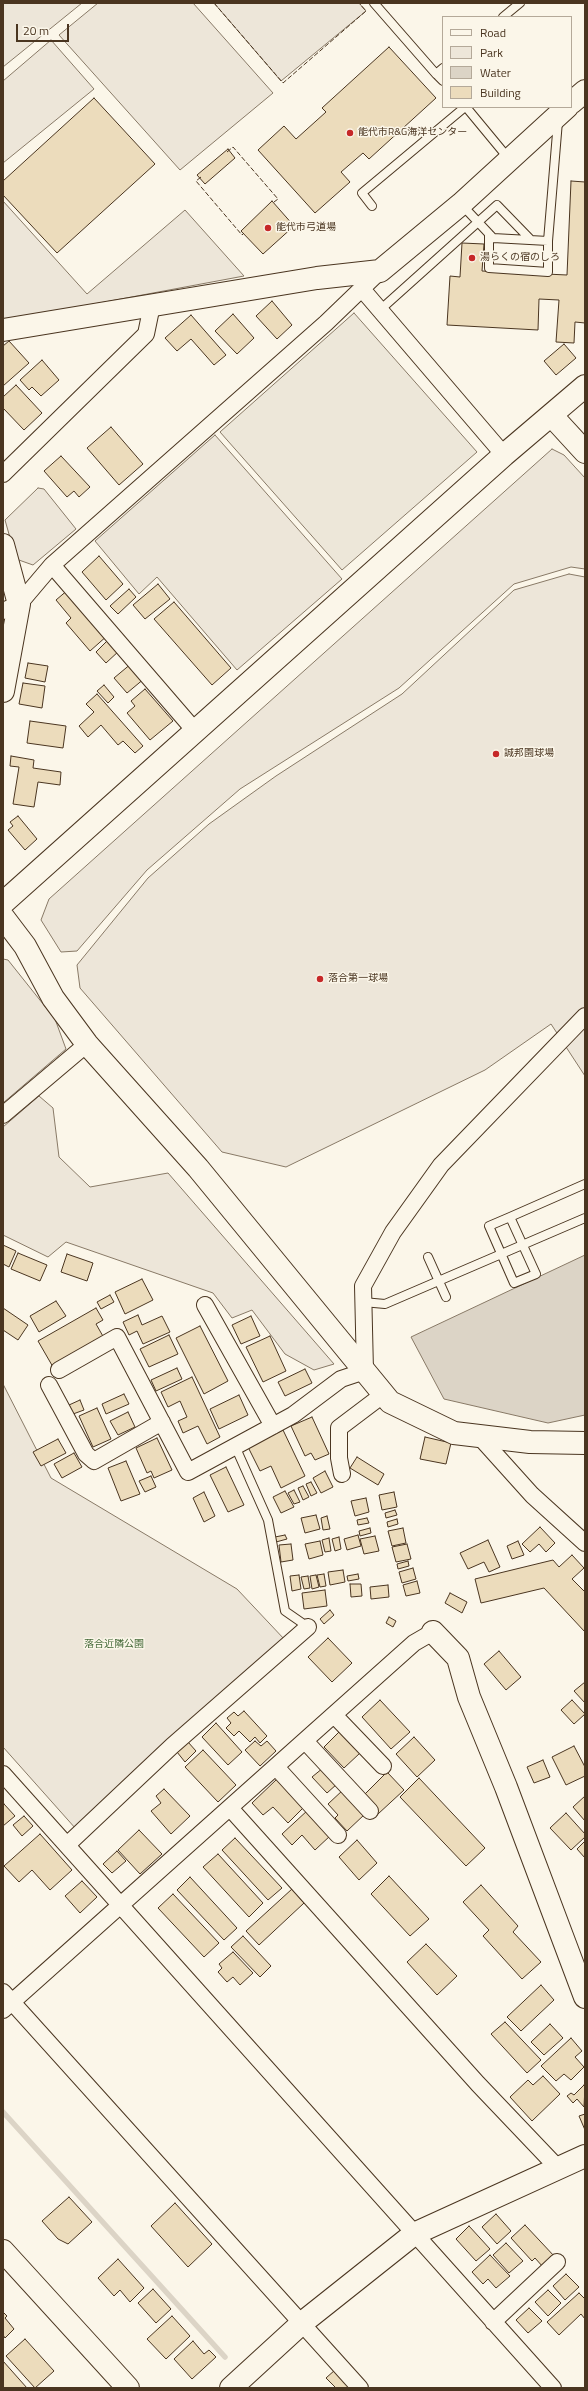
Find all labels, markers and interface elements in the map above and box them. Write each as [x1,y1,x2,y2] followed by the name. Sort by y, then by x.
[18,16,71,42] scale bar
[442,16,572,108] legend
[23,21,49,40] text: 20 m
[480,23,506,42] text: Road
[480,43,503,62] text: Park
[480,63,511,82] text: Water
[480,83,521,102] text: Building
[358,127,467,139] place label: 能代市R&G海洋センター
[345,128,355,138] marker: 能代市R&G海洋センター
[276,222,336,234] place label: 能代市弓道場
[263,223,273,233] marker: 能代市弓道場
[480,252,560,264] place label: 湯らくの宿のしろ
[467,253,477,263] marker: 湯らくの宿のしろ
[504,748,554,760] place label: 誠邦園球場
[491,749,501,759] marker: 誠邦園球場
[328,973,388,985] place label: 落合第一球場
[315,974,325,984] marker: 落合第一球場
[84,1639,144,1651] park label: 落合近隣公園

